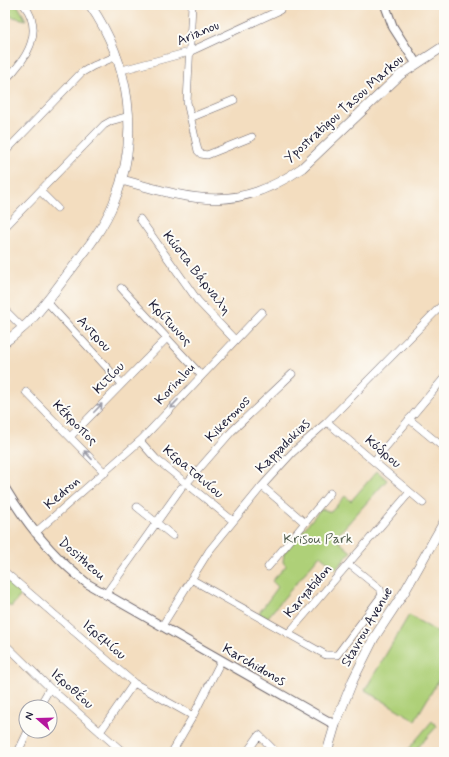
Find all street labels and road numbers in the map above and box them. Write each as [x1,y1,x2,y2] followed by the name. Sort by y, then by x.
[174,16,222,50] street label: Arianou
[281,51,408,167] street label: Ypostratigou Tasou Markou
[159,227,235,319] street label: Κώστα Βάρναλη
[144,296,196,350] street label: Κρίτωνος
[73,312,115,356] street label: Αντρου
[89,358,129,398] street label: Κιτίου
[151,359,199,409] street label: Korinlou
[201,392,255,446] street label: Kikeronos
[49,396,102,449] street label: Κέκροπος
[252,414,315,477] street label: Kappadokias
[361,431,405,473] street label: Κόδρου
[159,441,227,503] street label: Κερατσινίου
[40,472,84,514] street label: Kedron
[54,533,110,585] street label: Dositheou
[280,561,336,621] street label: Karyatidon
[337,584,397,670] street label: Stavrou Avenue
[78,616,130,664] street label: Ιερεμίου
[219,640,289,691] street label: Karchidonos
[46,664,98,713] street label: Ιεροθέου

